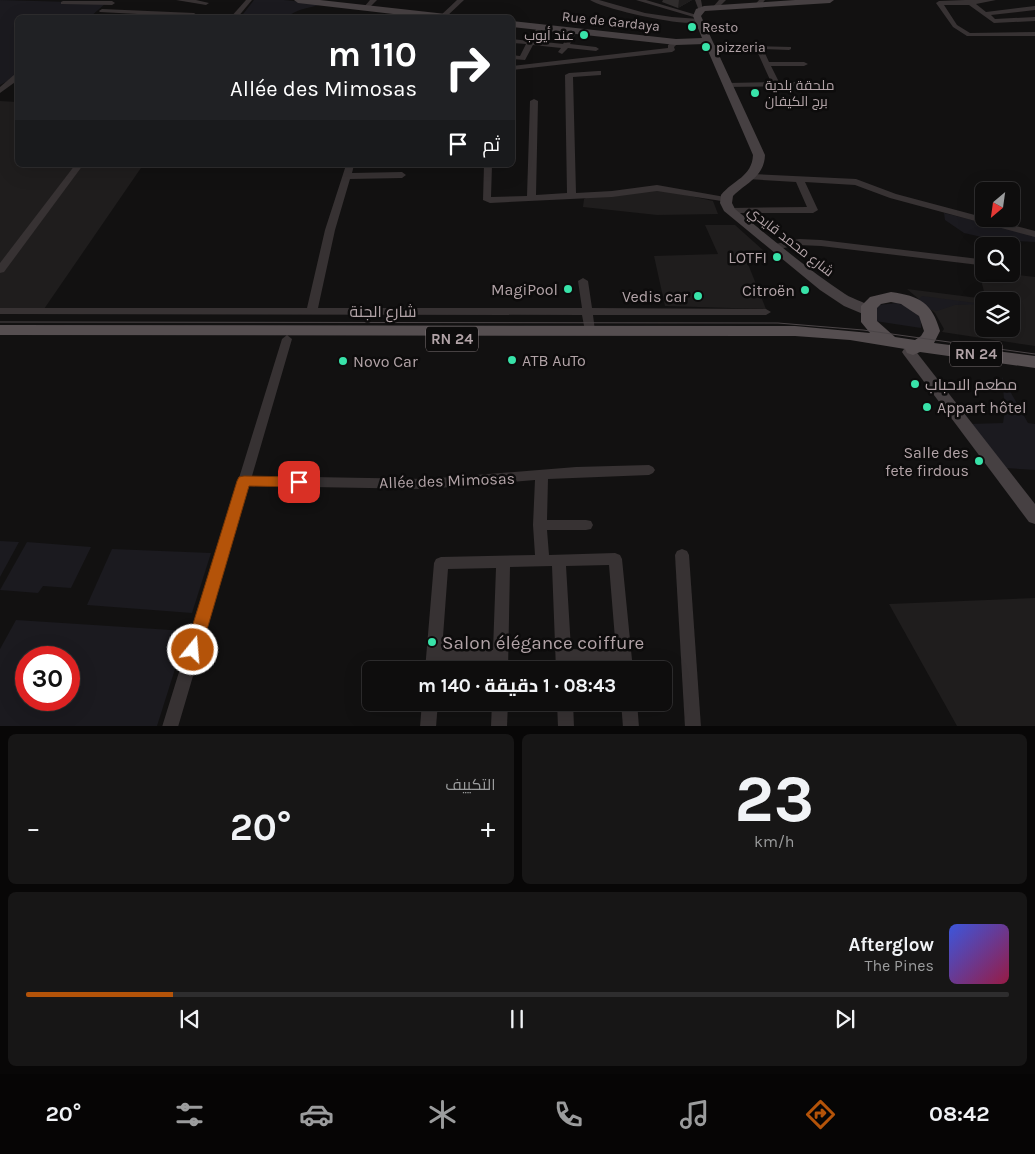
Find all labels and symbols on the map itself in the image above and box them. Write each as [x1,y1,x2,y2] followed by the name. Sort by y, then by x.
[561,8,661,35] street label: Rue de Gardaya
[702,19,738,36] place label: Resto
[686,21,698,33] marker: Resto
[524,26,574,44] place label: عند أيوب
[578,29,590,41] marker: عند أيوب
[716,39,766,56] place label: pizzeria
[700,41,712,53] marker: pizzeria
[765,77,834,110] place label: ملحقة بلدية برج الكيفان
[749,87,761,99] marker: ملحقة بلدية برج الكيفان
[975,182,1020,228] north arrow
[742,203,837,283] street label: شارع محمد قايدي
[728,248,767,267] place label: LOTFI
[771,251,783,263] marker: LOTFI
[491,280,558,299] place label: MagiPool
[742,281,795,300] place label: Citroën
[562,283,574,295] marker: MagiPool
[799,284,811,296] marker: Citroën
[622,287,688,306] place label: Vedis car
[692,290,704,302] marker: Vedis car
[349,302,417,323] street label: شارع الجنة
[426,326,478,352] road number: RN 24
[950,342,1002,366] road number: RN 24
[522,351,586,370] place label: ATB AuTo
[353,352,418,371] place label: Novo Car
[506,354,518,366] marker: ATB AuTo
[337,355,349,367] marker: Novo Car
[925,375,1017,396] place label: مطعم الاحباب
[909,378,921,390] marker: مطعم الاحباب
[937,398,1026,417] place label: Appart hôtel
[921,401,933,413] marker: Appart hôtel
[885,443,969,480] place label: Salle des fete firdous
[973,455,985,467] marker: Salle des fete firdous
[278,461,320,503] pin
[379,469,515,492] street label: Allée des Mimosas
[166,623,218,675] position arrow
[442,632,644,654] place label: Salon élégance coiffure
[426,636,438,648] marker: Salon élégance coiffure
[15,646,80,711] speed limit sign: 30

